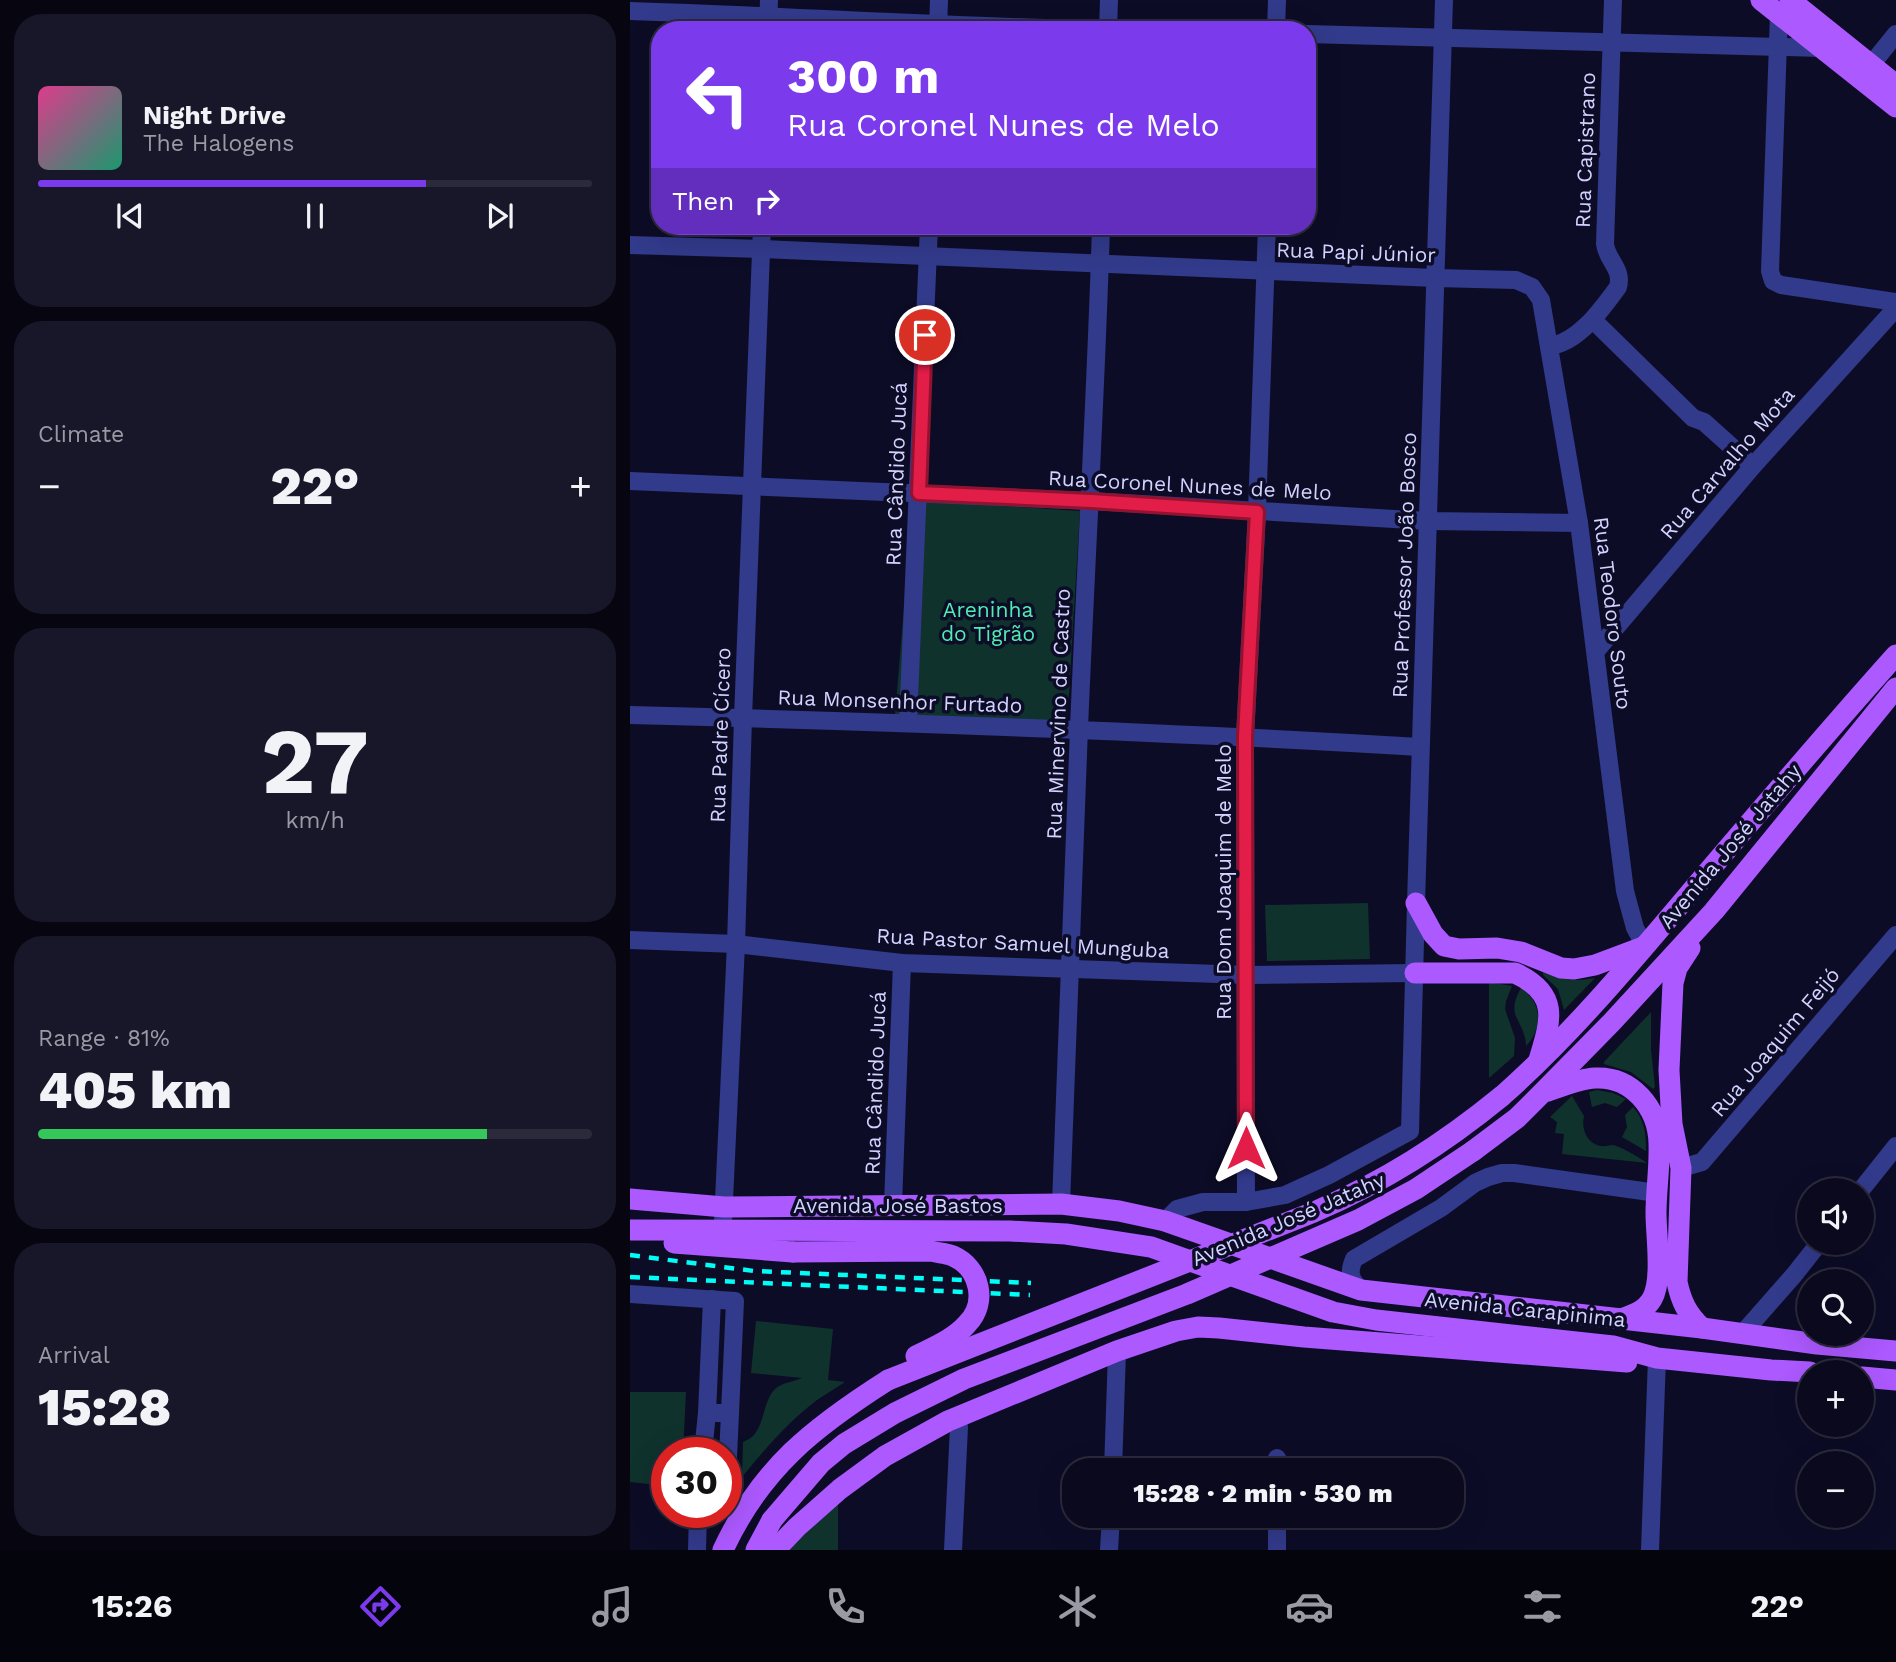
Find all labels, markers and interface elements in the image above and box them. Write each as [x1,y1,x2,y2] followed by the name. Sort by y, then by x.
[787,47,939,105] text: 300 m
[672,49,763,140] icon: left
[1570,72,1600,228] street label: Rua Capistrano
[143,100,286,130] text: Night Drive
[787,106,1220,144] text: Rua Coronel Nunes de Melo
[143,130,294,157] text: The Halogens
[748,182,786,220] icon: right
[672,186,734,216] text: Then
[111,197,149,235] icon: previous
[296,197,334,235] icon: pause
[481,197,519,235] icon: next
[1276,237,1437,267] street label: Rua Papi Júnior
[895,305,955,365] pin
[906,316,944,354] icon: arrive
[880,381,912,566] street label: Rua Cândido Jucá
[1654,382,1800,544] street label: Rua Carvalho Mota
[38,421,124,448] text: Climate
[1387,432,1421,698] street label: Rua Professor João Bosco
[271,456,359,517] text: 22°
[38,464,61,508] text: −
[569,464,592,508] text: +
[1048,465,1332,505] street label: Rua Coronel Nunes de Melo
[1589,515,1637,711] street label: Rua Teodoro Souto
[1041,588,1075,840] street label: Rua Minervino de Castro
[941,597,1035,646] park label: Areninha do Tigrão
[704,647,736,823] street label: Rua Padre Cícero
[777,684,1023,718] street label: Rua Monsenhor Furtado
[261,708,369,815] text: 27
[1211,744,1236,1020] street label: Rua Dom Joaquim de Melo
[1654,758,1806,933] street label: Avenida José Jatahy
[285,807,345,834] text: km/h
[876,923,1170,963] street label: Rua Pastor Samuel Munguba
[1705,962,1845,1122] street label: Rua Joaquim Feijó
[859,990,891,1175] street label: Rua Cândido Jucá
[38,1025,170,1052] text: Range · 81%
[38,1060,232,1121] text: 405 km
[1209,1111,1283,1185] position arrow
[1188,1167,1388,1271] street label: Avenida José Jatahy
[1797,1178,1874,1528] map controls
[1797,1178,1874,1255] button: sound
[793,1193,1003,1218] street label: Avenida José Bastos
[1797,1269,1874,1346] button: search
[1423,1286,1627,1332] street label: Avenida Carapinima
[38,1342,110,1369] text: Arrival
[1797,1360,1874,1437] button: +
[38,1377,171,1438] text: 15:28
[651,1437,742,1528] speed limit sign: 30
[1797,1451,1874,1528] button: −
[1133,1478,1393,1508] text: 15:28 · 2 min · 530 m
[356,1582,405,1631] icon: directions
[588,1582,637,1631] icon: music
[821,1582,870,1631] icon: phone
[1053,1582,1102,1631] icon: climate
[1285,1582,1334,1631] icon: car
[1518,1582,1567,1631] icon: filters
[92,1587,173,1625] text: 15:26
[1750,1587,1804,1625] text: 22°

